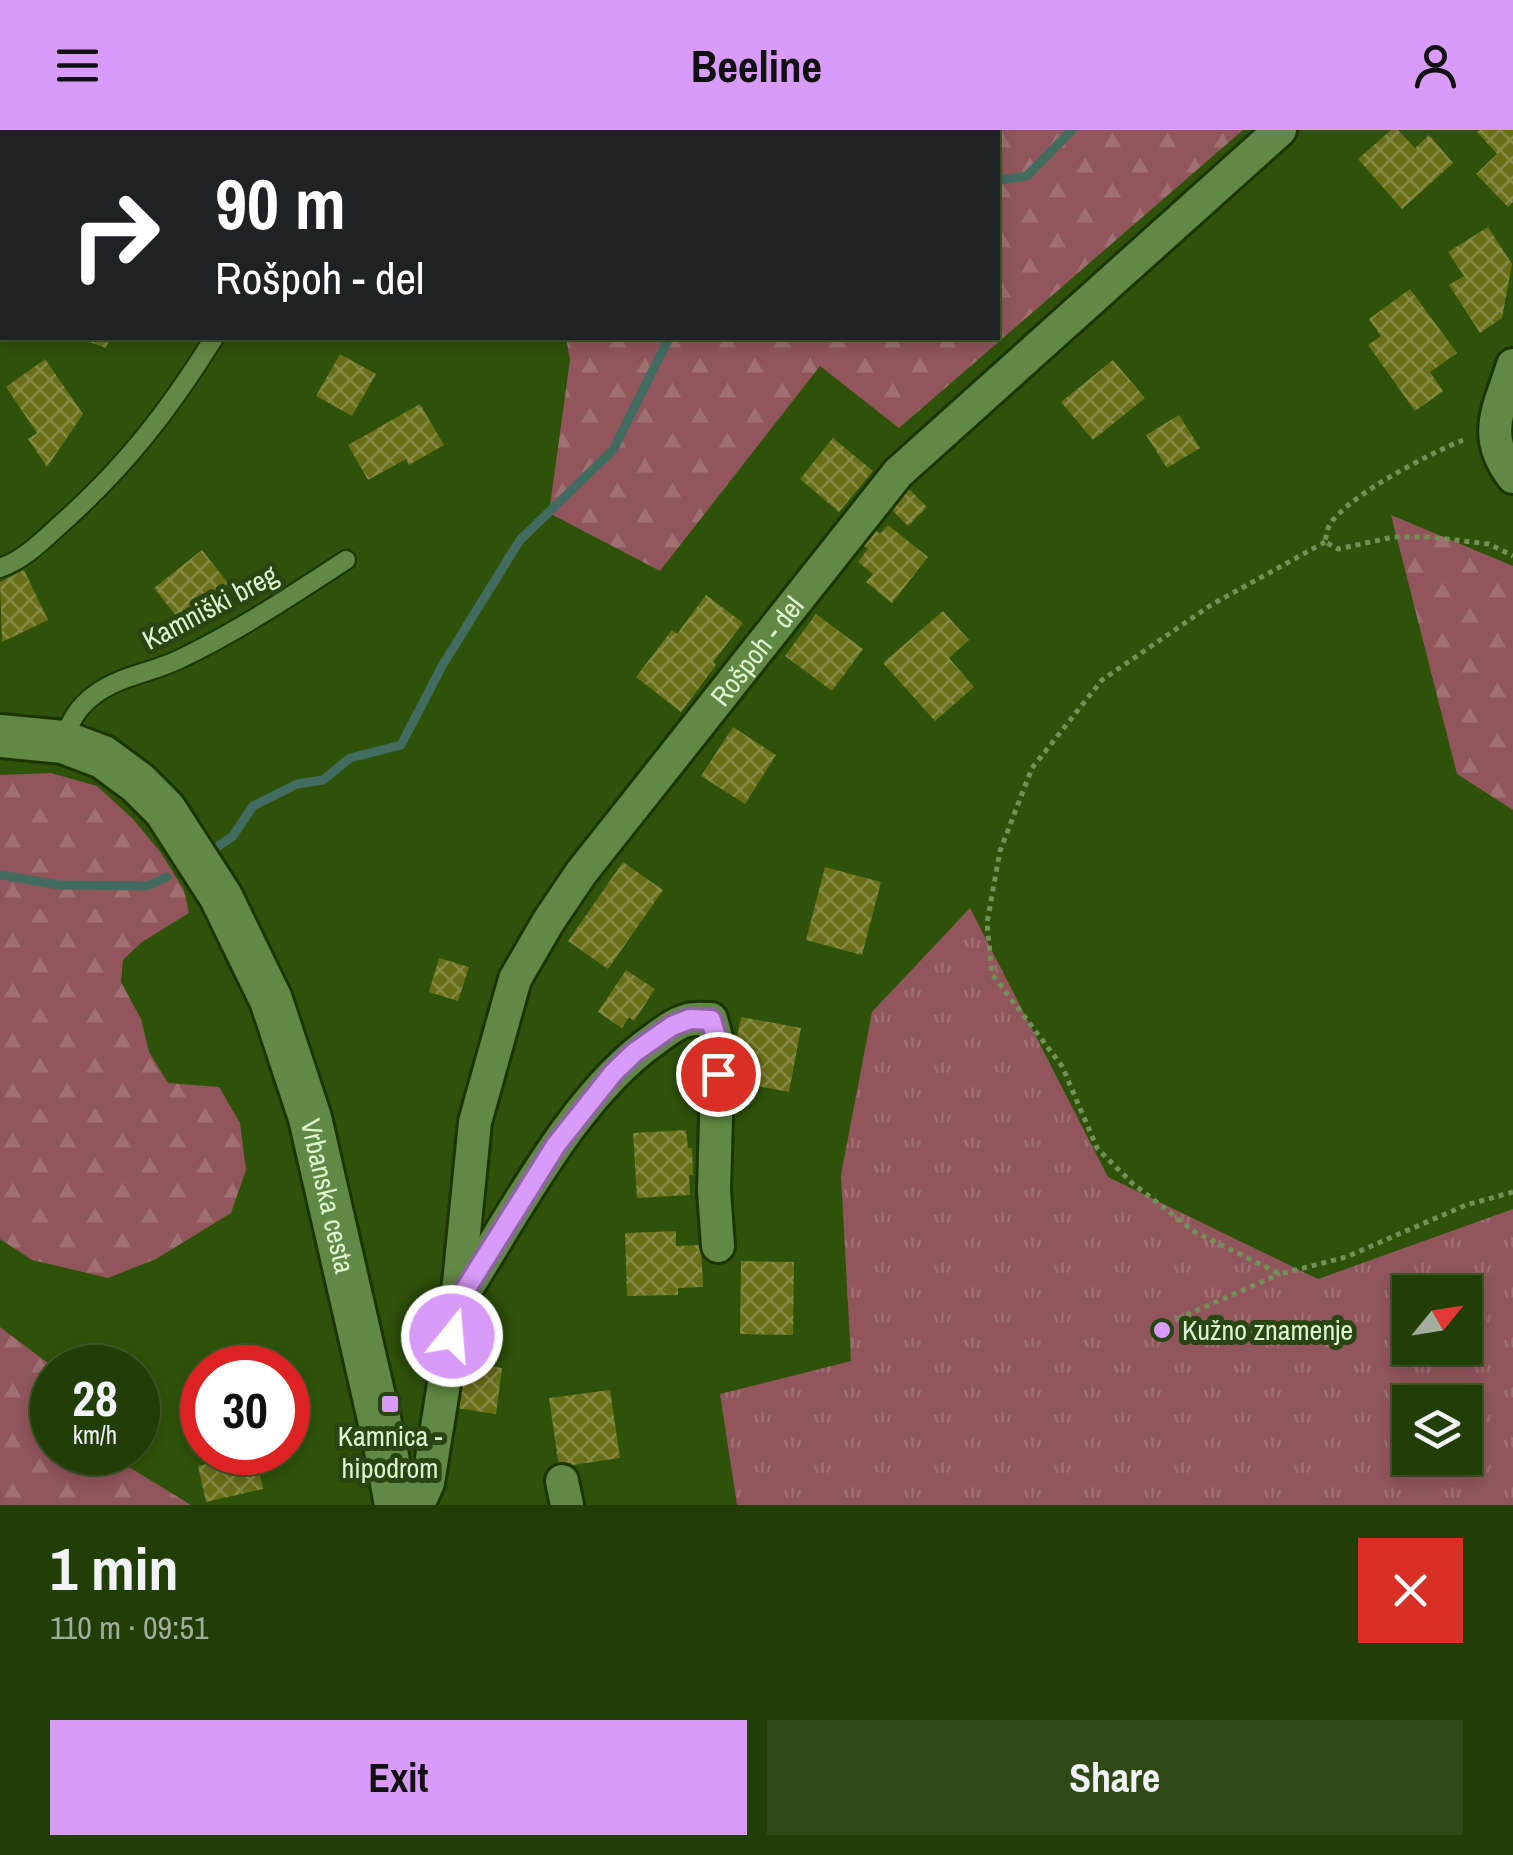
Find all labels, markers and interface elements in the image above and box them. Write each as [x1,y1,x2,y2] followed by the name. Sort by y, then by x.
[691,35,822,96] text: Beeline
[50,38,105,93] icon: menu
[1408,38,1463,93] icon: person
[215,157,346,251] text: 90 m
[50,170,180,300] icon: right
[215,247,424,308] text: Rošpoh - del
[136,555,284,659] street label: Kamniški breg
[702,588,812,714] street label: Rošpoh - del
[676,1032,761,1117] pin
[691,1047,746,1102] icon: arrive
[292,1115,364,1277] street label: Vrbanska cesta
[1392,1275,1482,1365] north arrow
[1392,1275,1482,1475] map controls
[400,1284,504,1388] position arrow
[1182,1311,1353,1349] place label: Kužno znamenje
[1151,1319,1173,1341] marker: Kužno znamenje
[180,1345,310,1475] speed limit sign: 30
[72,1364,118,1432] text: 28
[1392,1385,1482,1475] button: layers
[379,1393,401,1415] marker: Kamnica - hipodrom
[338,1417,443,1487] place label: Kamnica - hipodrom
[73,1418,117,1452] text: km/h
[50,1528,179,1609] text: 1 min
[1358,1538,1463,1643] button: close
[50,1606,209,1649] text: 110 m · 09:51
[50,1720,747,1835] button: Exit
[767,1720,1463,1835] button: Share

